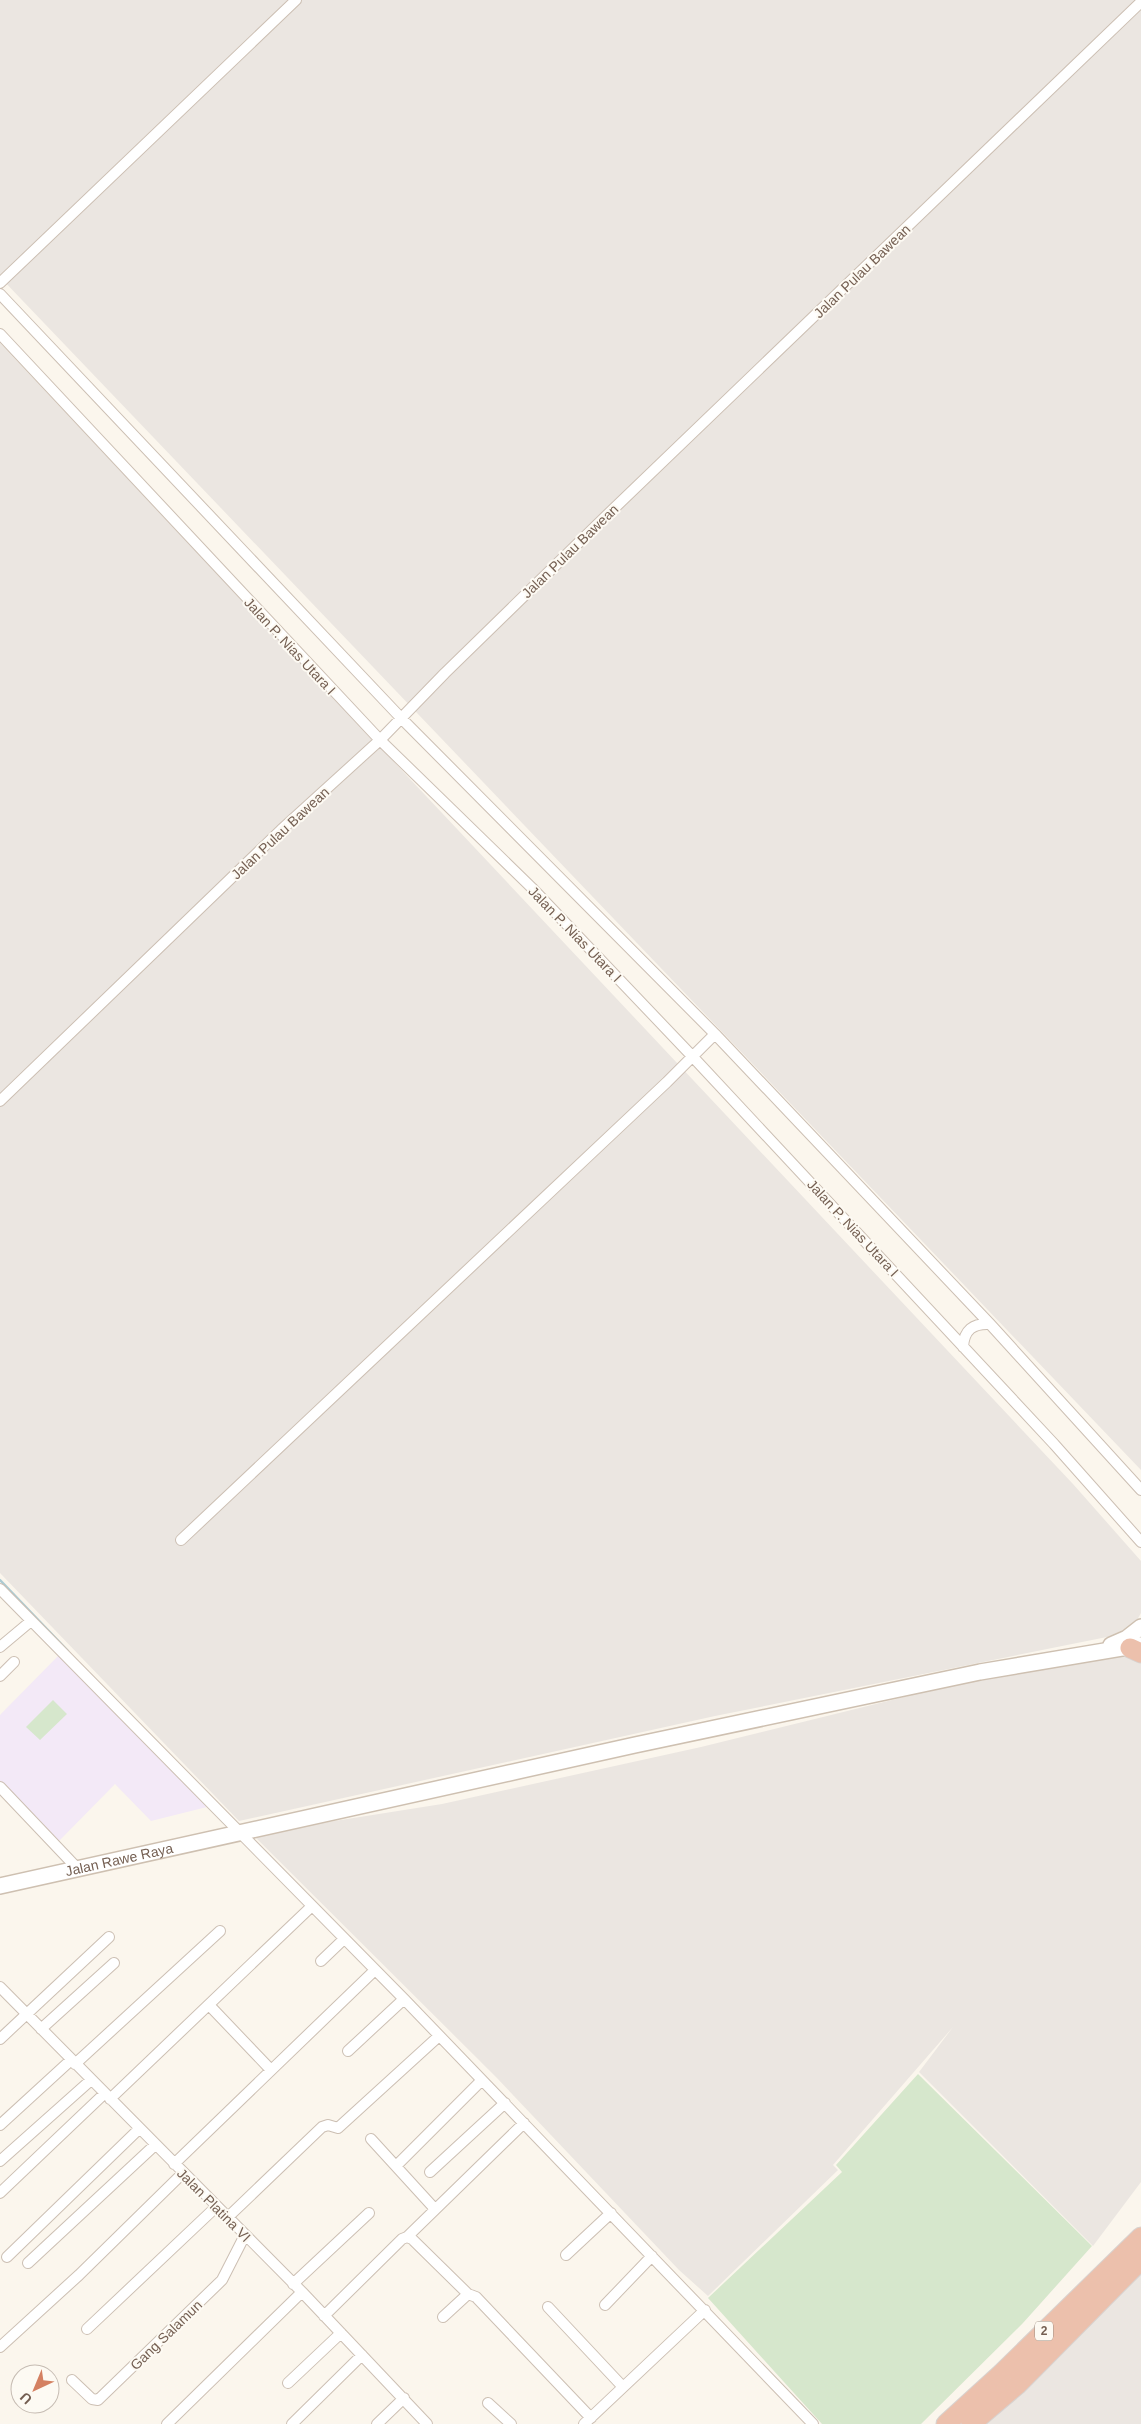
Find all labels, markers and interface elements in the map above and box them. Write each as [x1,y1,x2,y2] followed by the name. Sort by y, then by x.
[811,221,913,321] street label: Jalan Pulau Bawean
[519,501,621,601] street label: Jalan Pulau Bawean
[241,594,339,698] street label: Jalan P. Nias Utara I
[228,784,332,882] street label: Jalan Pulau Bawean
[525,883,625,985] street label: Jalan P. Nias Utara I
[804,1176,902,1280] street label: Jalan P. Nias Utara I
[64,1840,175,1879] street label: Jalan Rawe Raya
[174,2165,254,2245] street label: Jalan Platina VI
[127,2297,205,2373] street label: Gang Salamun
[1035,2322,1053,2340] road number: 2
[10,2364,60,2414] north arrow
[17,2389,35,2408] text: U

